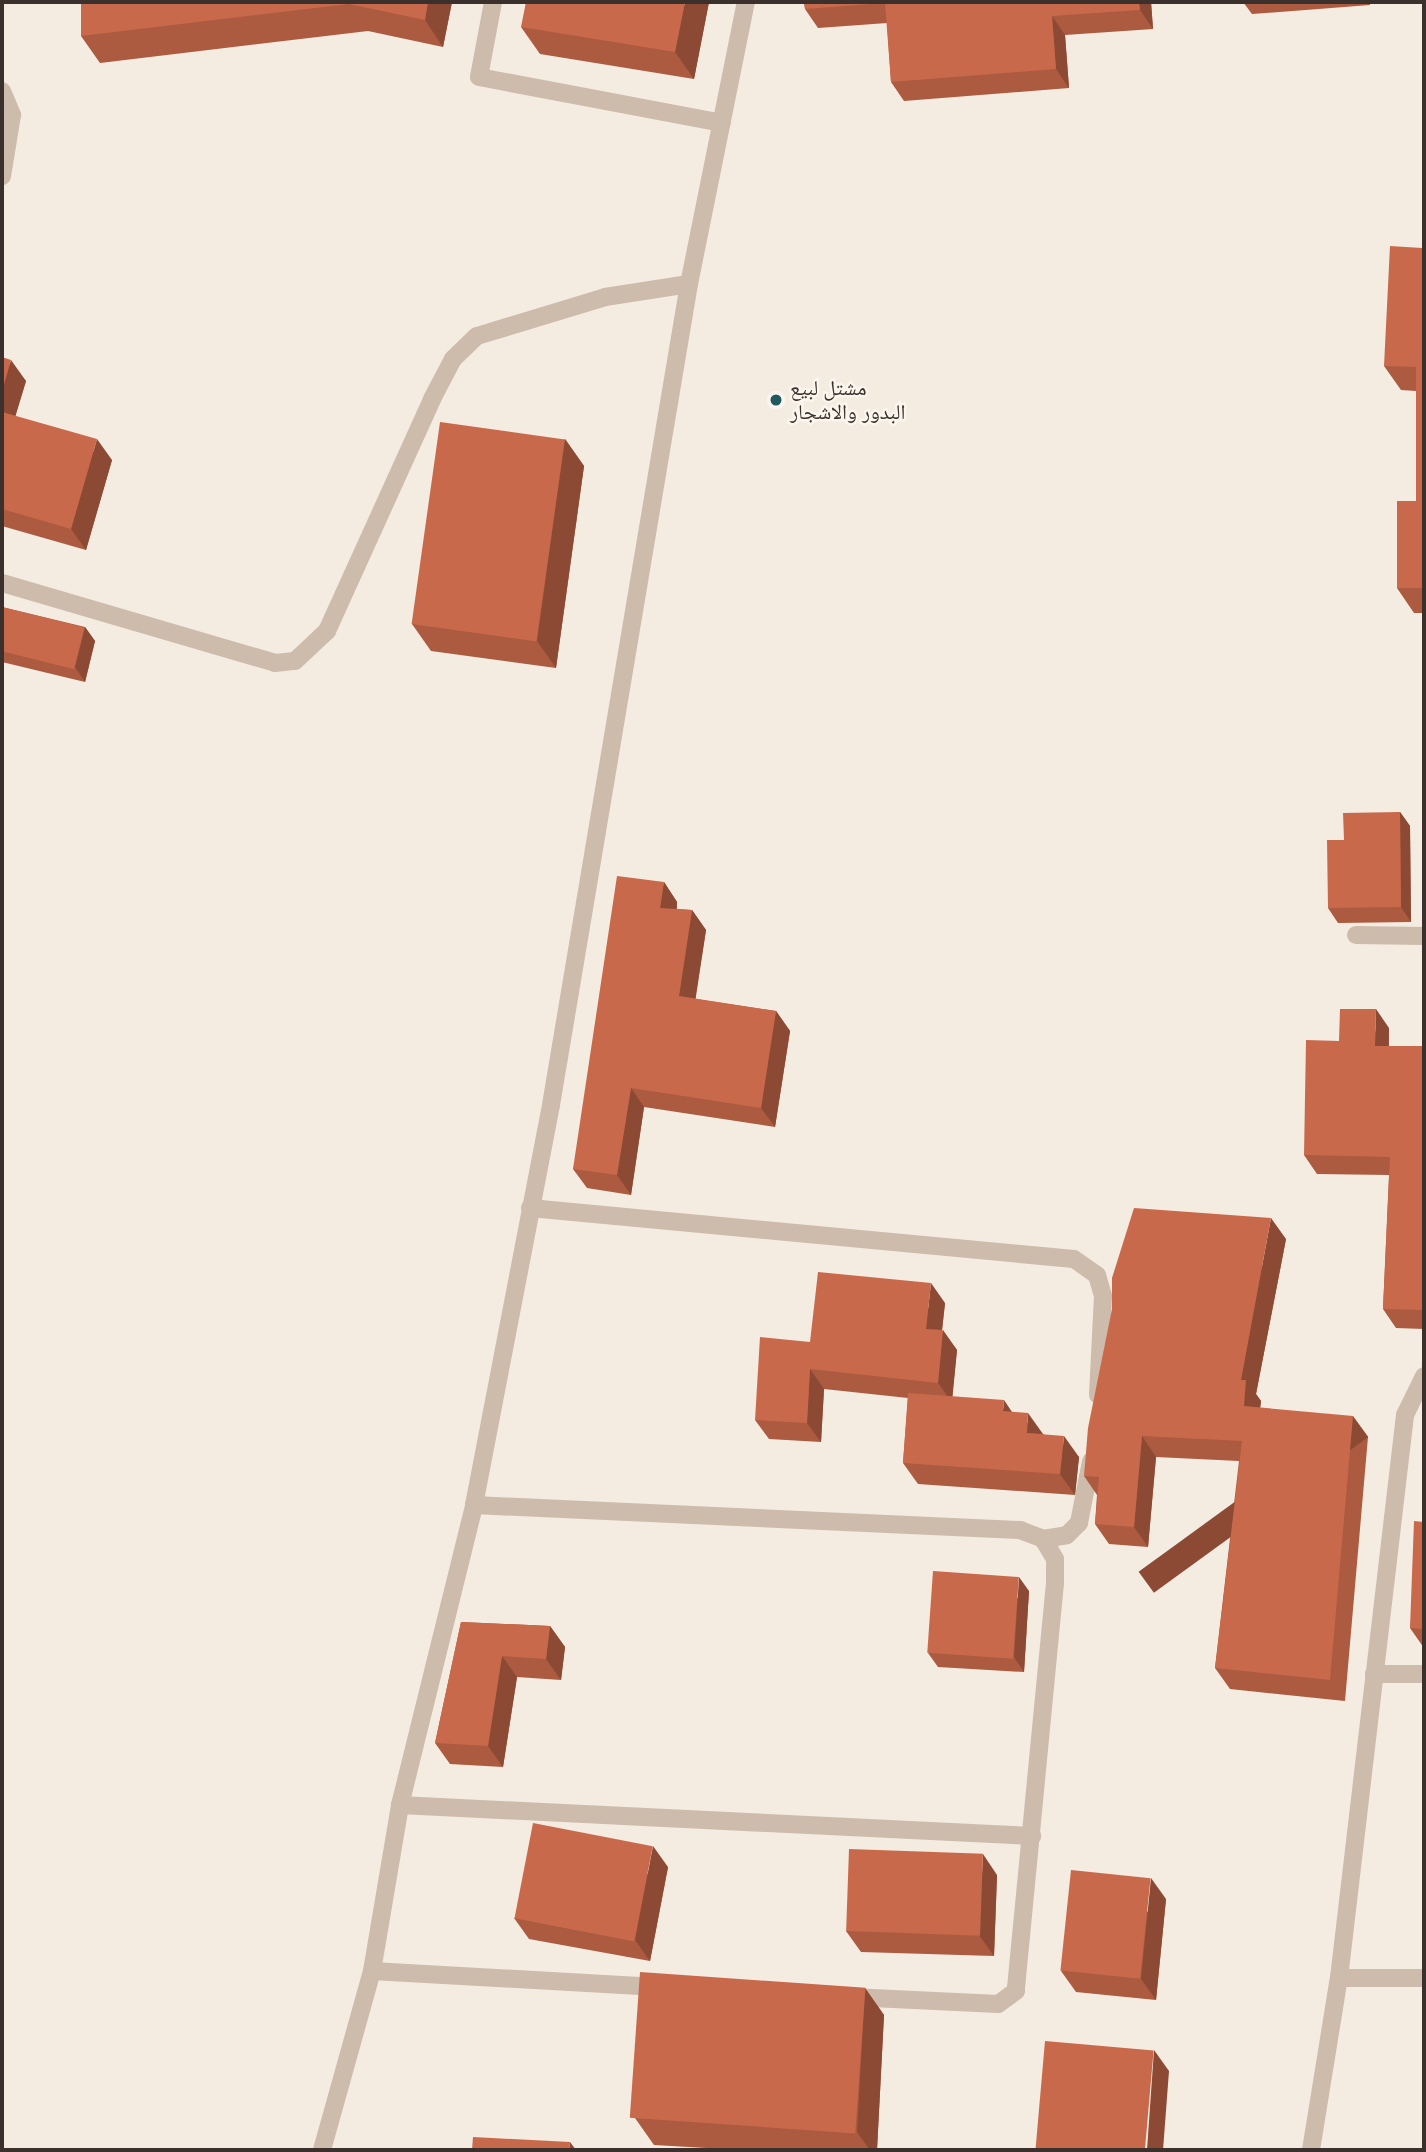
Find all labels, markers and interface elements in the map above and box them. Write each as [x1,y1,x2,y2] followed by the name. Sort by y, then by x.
[790,375,905,425] place label: مشتل لبيع البدور والاشجار
[768,392,784,408] marker: مشتل لبيع البدور والاشجار

